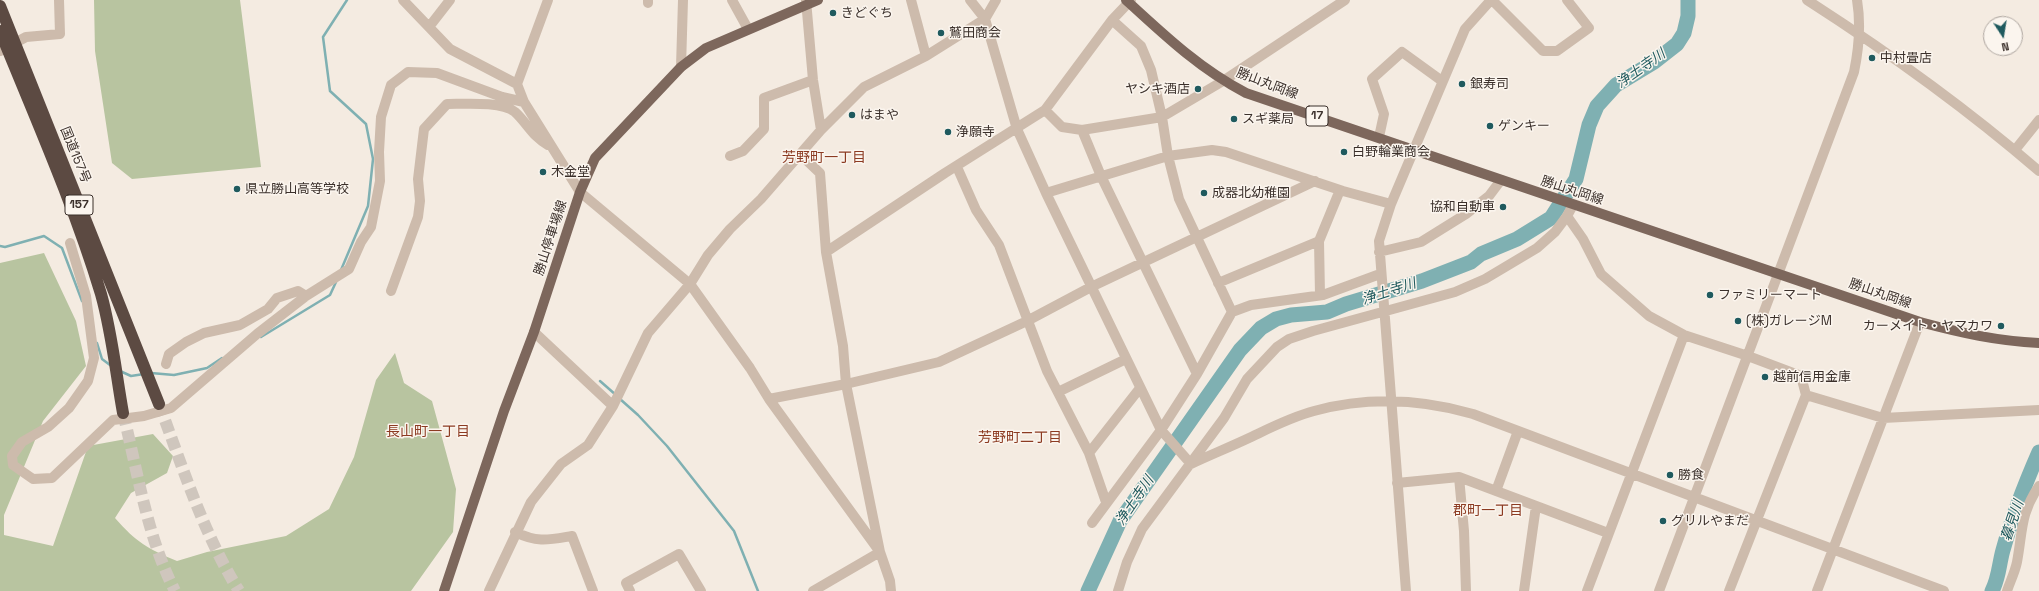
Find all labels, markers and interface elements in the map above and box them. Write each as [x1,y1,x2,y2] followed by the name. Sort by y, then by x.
[841,5,893,21] place label: きどぐち
[828,8,838,18] marker: きどぐち
[1983,16,2023,56] north arrow
[949,25,1001,41] place label: 鷲田商会
[936,28,946,38] marker: 鷲田商会
[2000,39,2010,54] text: N
[1613,46,1669,92] water label: 浄土寺川
[1880,50,1932,66] place label: 中村畳店
[1867,53,1877,63] marker: 中村畳店
[1234,65,1300,103] street label: 勝山丸岡線
[1470,76,1509,92] place label: 銀寿司
[1457,79,1467,89] marker: 銀寿司
[1125,81,1190,97] place label: ヤシキ酒店
[1193,84,1203,94] marker: ヤシキ酒店
[1306,106,1328,126] road number: 17
[860,107,899,123] place label: はまや
[847,110,857,120] marker: はまや
[1242,111,1294,127] place label: スギ薬局
[1229,114,1239,124] marker: スギ薬局
[1498,118,1550,134] place label: ゲンキー
[1485,121,1495,131] marker: ゲンキー
[956,124,995,140] place label: 浄願寺
[57,125,93,185] street label: 国道157号
[943,127,953,137] marker: 浄願寺
[1352,144,1430,160] place label: 白野輪業商会
[1339,147,1349,157] marker: 白野輪業商会
[782,150,866,166] district label: 芳野町一丁目
[551,164,590,180] place label: 木金堂
[538,167,548,177] marker: 木金堂
[1539,174,1605,208] street label: 勝山丸岡線
[245,181,349,197] place label: 県立勝山高等学校
[232,184,242,194] marker: 県立勝山高等学校
[1212,185,1290,201] place label: 成器北幼稚園
[1199,188,1209,198] marker: 成器北幼稚園
[65,195,93,215] road number: 157
[532,198,570,278] street label: 勝山停車場線
[1430,199,1495,215] place label: 協和自動車
[1498,202,1508,212] marker: 協和自動車
[1360,275,1418,309] water label: 浄土寺川
[1847,276,1913,312] street label: 勝山丸岡線
[1718,287,1822,303] place label: ファミリーマート
[1705,290,1715,300] marker: ファミリーマート
[1746,313,1832,329] place label: (株)ガレージM
[1733,316,1743,326] marker: (株)ガレージM
[1863,318,1993,334] place label: カーメイト・ヤマカワ
[1996,321,2006,331] marker: カーメイト・ヤマカワ
[1773,369,1851,385] place label: 越前信用金庫
[1760,372,1770,382] marker: 越前信用金庫
[386,424,470,440] district label: 長山町一丁目
[978,430,1062,446] district label: 芳野町二丁目
[1678,467,1704,483] place label: 勝食
[1665,470,1675,480] marker: 勝食
[1112,473,1158,529] water label: 浄土寺川
[1998,498,2028,544] water label: 暮見川
[1453,503,1523,519] district label: 郡町一丁目
[1671,513,1749,529] place label: グリルやまだ
[1658,516,1668,526] marker: グリルやまだ

